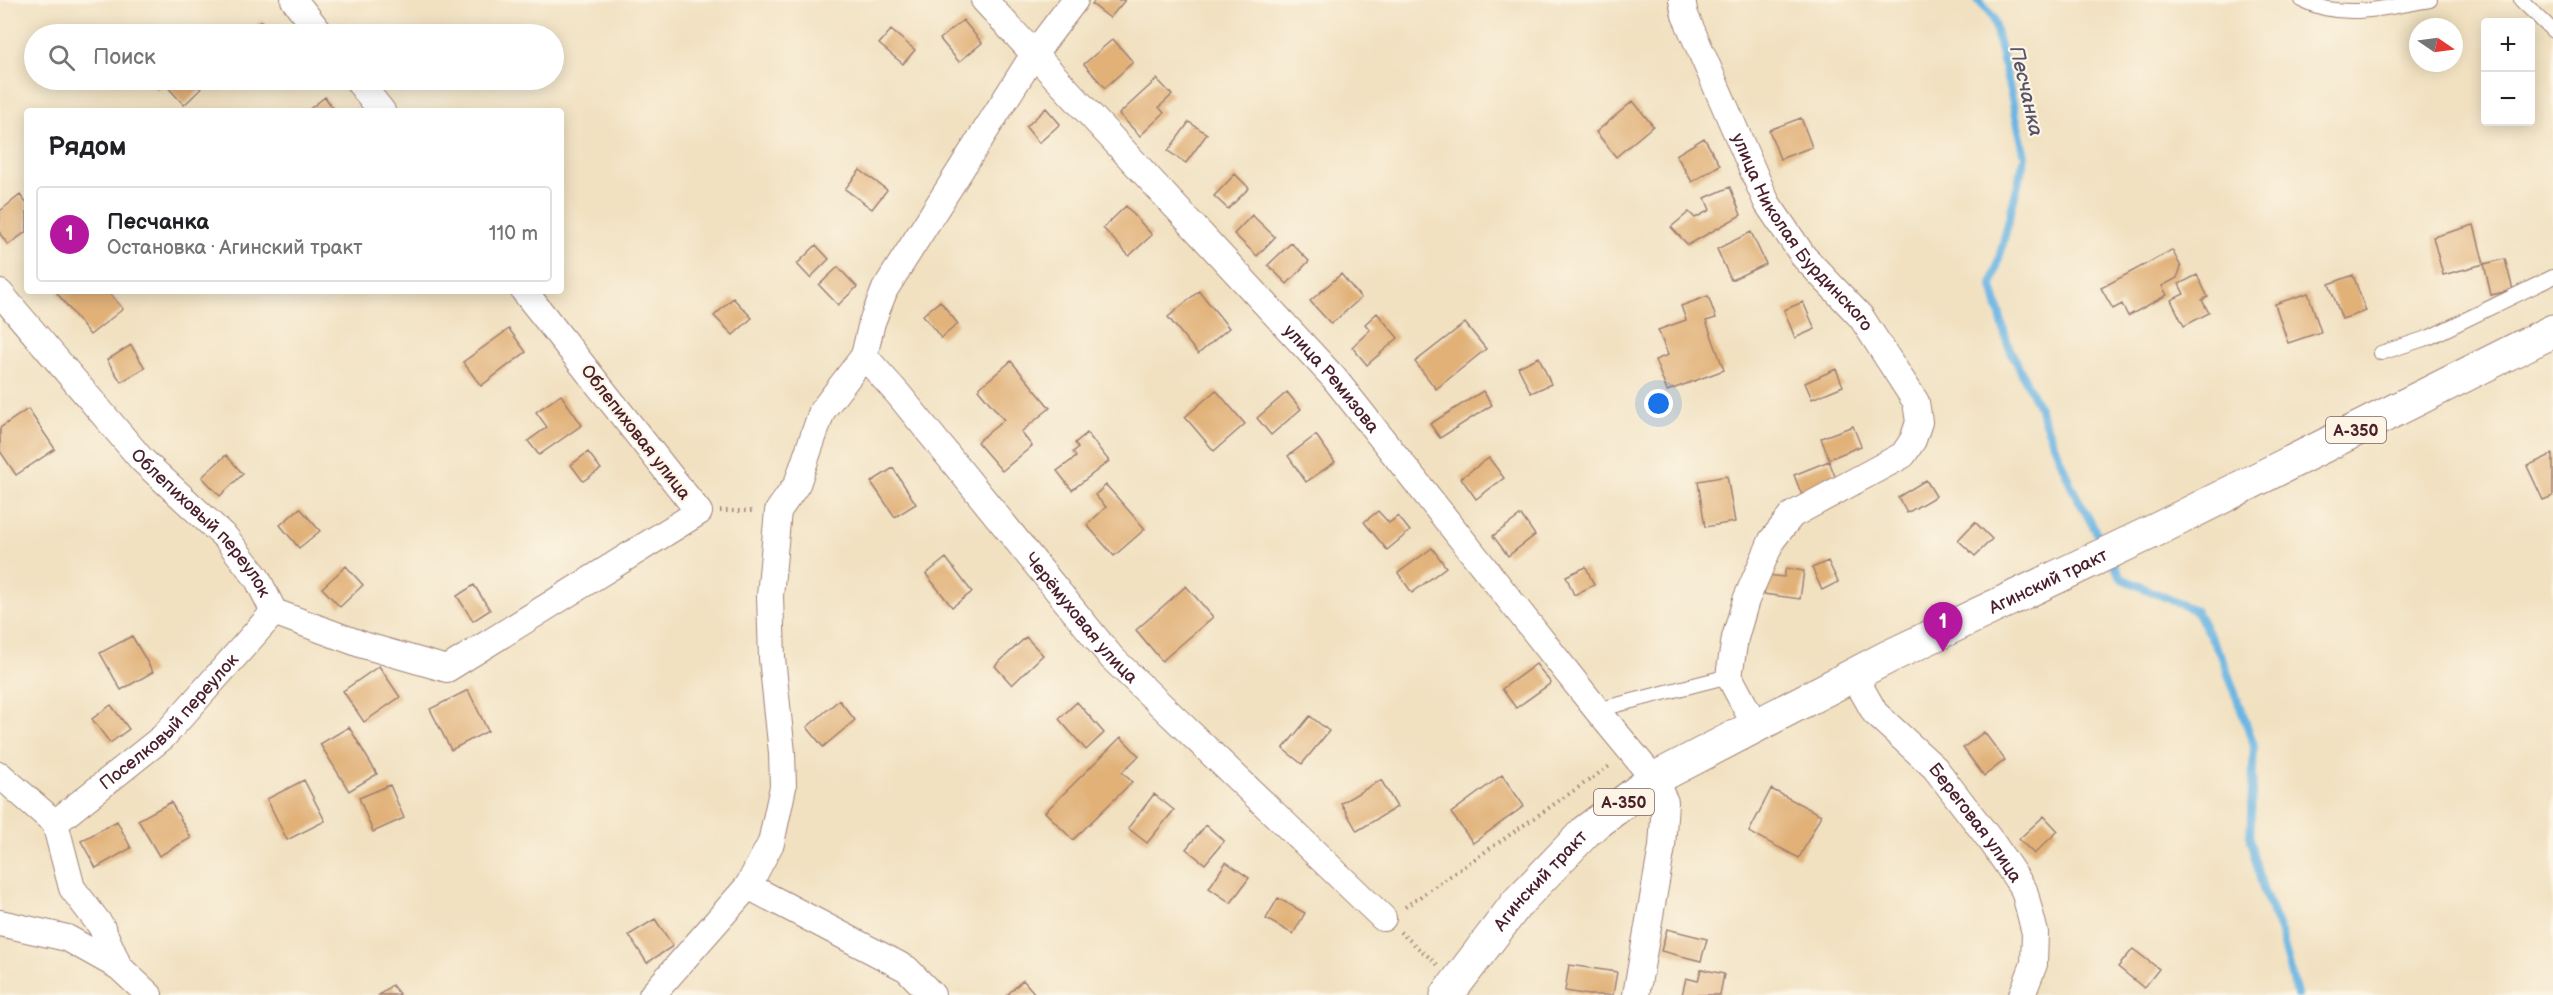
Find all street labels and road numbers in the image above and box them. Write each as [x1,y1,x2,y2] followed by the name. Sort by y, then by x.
[1727,130,1877,335] street label: улица Николая Бурдинского
[1279,320,1384,438] street label: улица Ремизова
[576,361,695,504] street label: Облепиховая улица
[2326,417,2386,443] road number: А-350
[126,445,275,601] street label: Облепиховый переулок
[1985,544,2112,619] street label: Агинский тракт
[1020,549,1142,688] street label: Черёмуховая улица
[96,649,243,794] street label: Поселковый переулок
[1924,759,2026,887] street label: Береговая улица
[1594,789,1654,815] road number: А-350
[1489,826,1592,936] street label: Агинский тракт

